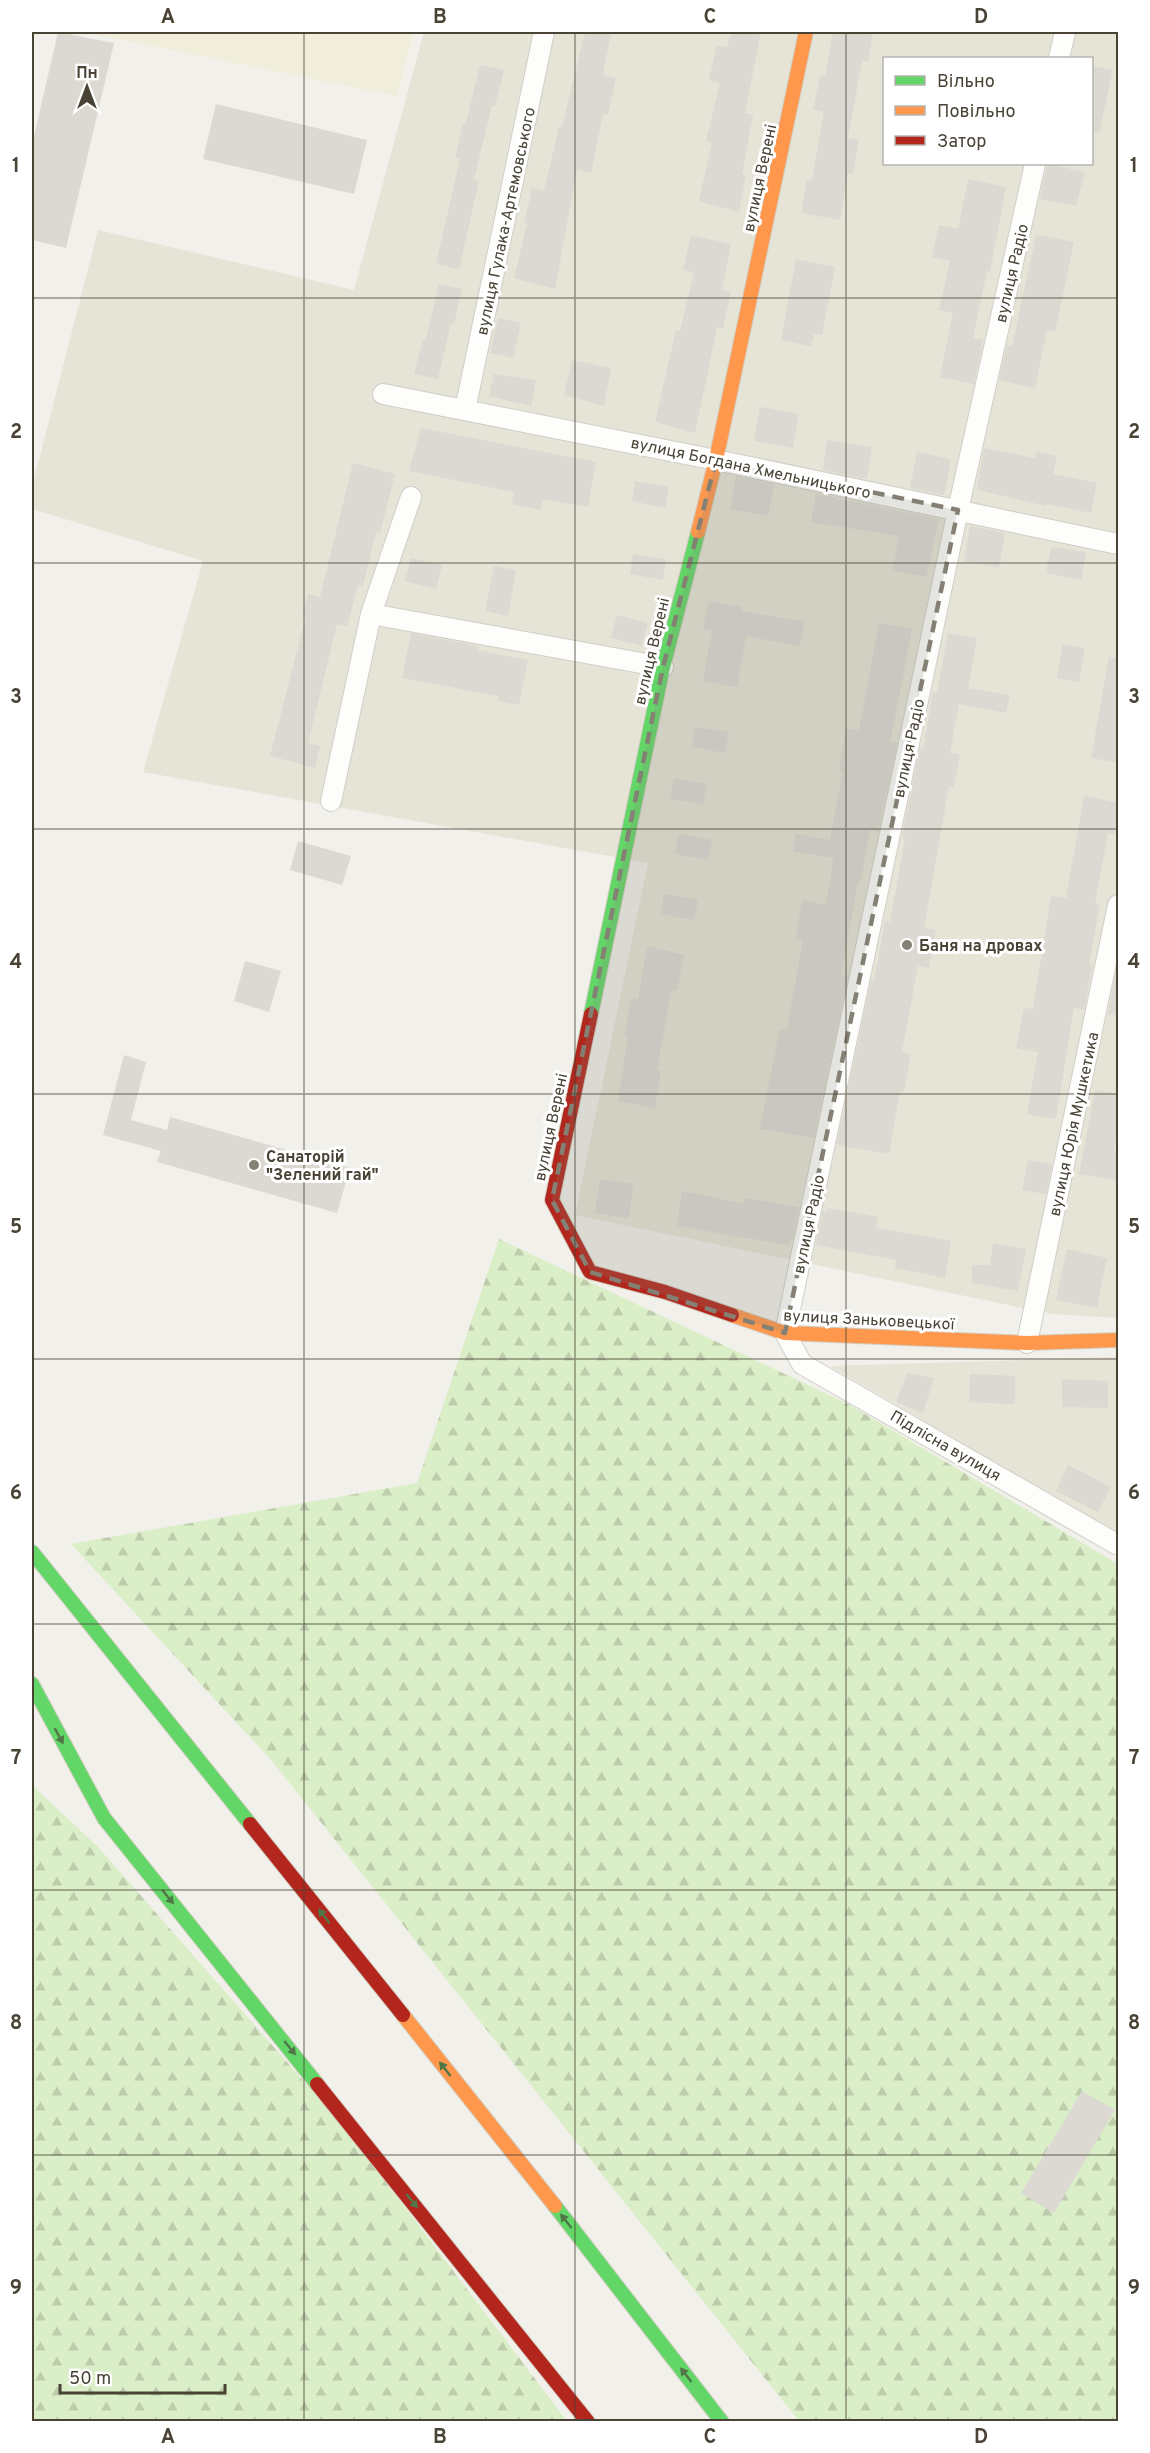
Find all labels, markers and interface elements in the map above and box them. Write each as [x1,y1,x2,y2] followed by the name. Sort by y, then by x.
[161,5,175,31] text: A
[433,5,447,31] text: B
[704,5,716,31] text: C
[974,5,988,31] text: D
[57,57,117,117] north arrow
[883,57,1093,165] legend
[76,64,98,84] text: Пн
[937,71,995,94] text: Вільно
[937,101,1016,124] text: Повільно
[473,105,541,337] street label: вулиця Гулака-Артемовського
[740,123,782,234] street label: вулиця Верені
[937,131,986,154] text: Затор
[12,154,20,180] text: 1
[1130,154,1138,180] text: 1
[992,222,1034,325] street label: вулиця Радіо
[10,420,22,446] text: 2
[1128,420,1140,446] text: 2
[629,434,872,504] street label: вулиця Богдана Хмельницького
[631,596,675,707] street label: вулиця Верені
[10,685,22,711] text: 3
[1128,685,1140,711] text: 3
[890,697,930,800] street label: вулиця Радіо
[919,937,1043,957] place label: Баня на дровах
[900,938,914,952] marker: Баня на дровах
[10,950,22,976] text: 4
[1128,950,1140,976] text: 4
[1046,1030,1104,1218] street label: вулиця Юрія Мушкетика
[531,1072,573,1183] street label: вулиця Верені
[266,1148,379,1186] place label: Санаторій "Зелений гай"
[247,1158,261,1172] marker: Санаторій "Зелений гай"
[790,1173,830,1276] street label: вулиця Радіо
[10,1215,22,1241] text: 5
[1128,1215,1140,1241] text: 5
[783,1307,956,1336] street label: вулиця Заньковецької
[886,1407,1004,1487] street label: Підлісна вулиця
[10,1481,22,1507] text: 6
[1128,1481,1140,1507] text: 6
[54,1727,64,1744] one-way arrow
[11,1746,21,1772] text: 7
[1129,1746,1139,1772] text: 7
[161,1889,174,1904] one-way arrow
[317,1908,330,1924] one-way arrow
[10,2011,22,2037] text: 8
[1128,2011,1140,2037] text: 8
[284,2041,296,2056] one-way arrow
[439,2061,451,2076] one-way arrow
[406,2193,418,2208] one-way arrow
[560,2213,573,2229] one-way arrow
[10,2276,22,2302] text: 9
[1128,2276,1140,2302] text: 9
[60,2357,225,2395] scale bar
[69,2368,111,2391] text: 50 m
[680,2368,692,2383] one-way arrow
[161,2425,175,2451] text: A
[433,2425,447,2451] text: B
[704,2425,716,2451] text: C
[974,2425,988,2451] text: D

